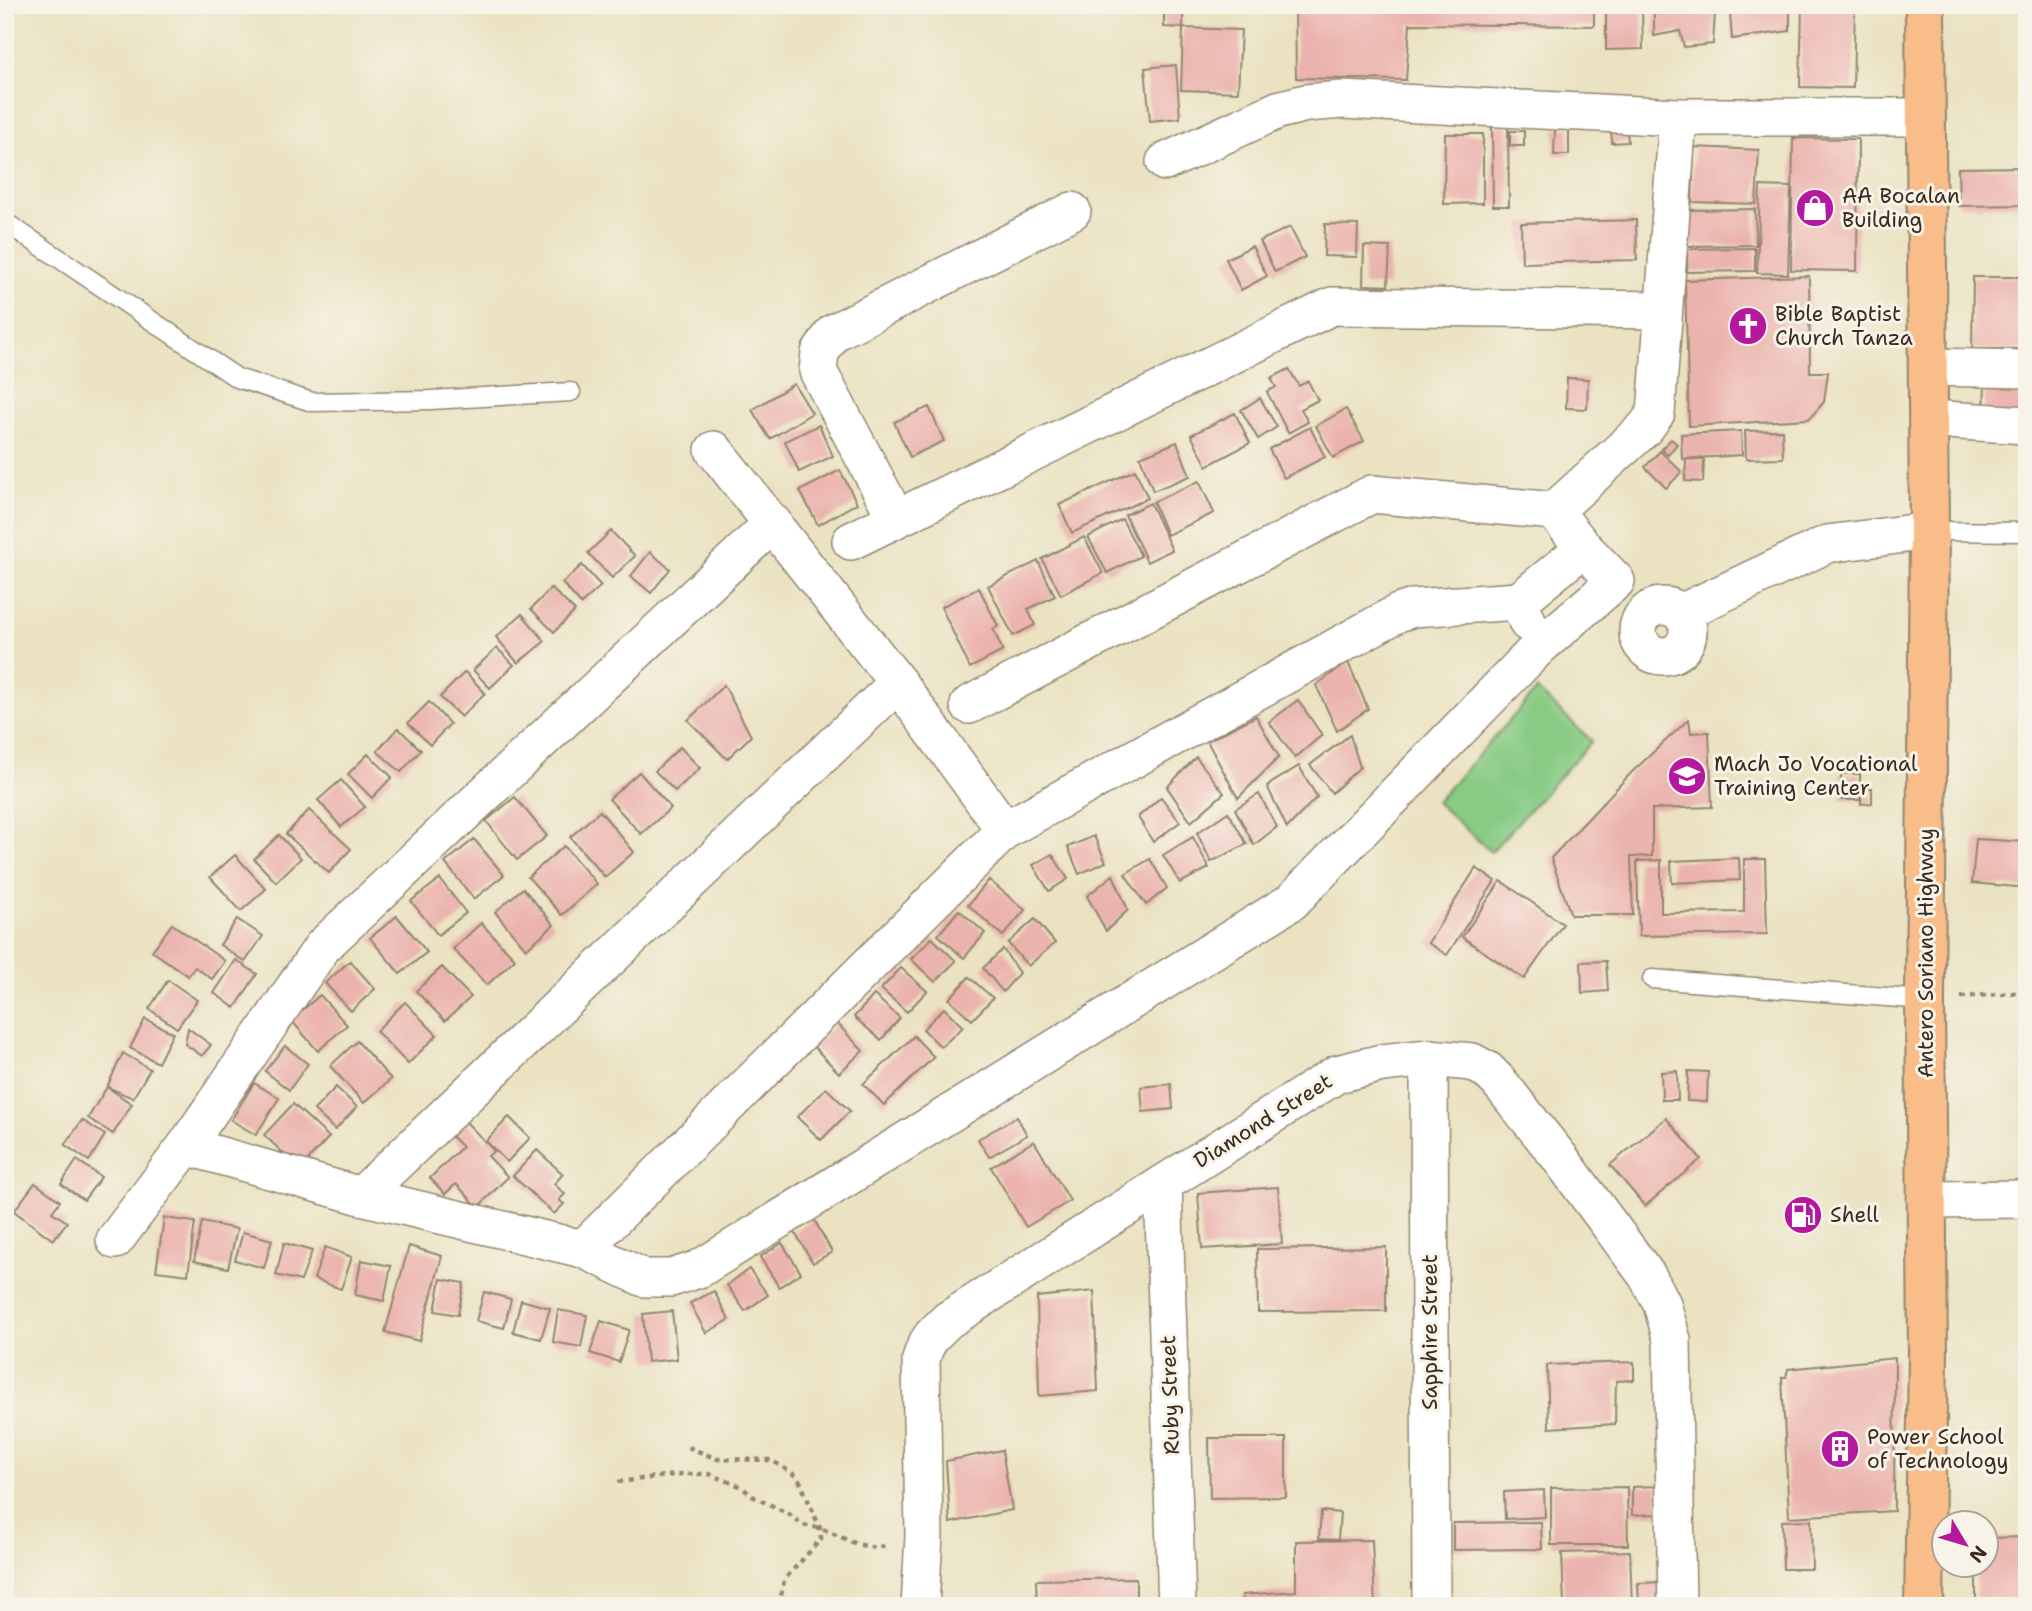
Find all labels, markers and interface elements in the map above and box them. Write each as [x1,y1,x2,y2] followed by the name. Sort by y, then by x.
[1842,182,1960,234] place label: AA Bocalan Building
[1794,187,1836,229] shop icon: AA Bocalan Building
[1775,300,1913,352] place label: Bible Baptist Church Tanza
[1727,305,1769,347] church icon: Bible Baptist Church Tanza
[1714,750,1918,802] place label: Mach Jo Vocational Training Center
[1666,755,1708,797] school or university icon: Mach Jo Vocational Training Center
[1912,828,1940,1078] street label: Antero Soriano Highway
[1188,1067,1338,1175] street label: Diamond Street
[1782,1194,1824,1236] fuel station icon: Shell
[1830,1201,1879,1229] place label: Shell
[1416,1254,1444,1410] street label: Sapphire Street
[1154,1335,1186,1455] street label: Ruby Street
[1867,1423,2009,1475] place label: Power School of Technology
[1819,1428,1861,1470] building icon: Power School of Technology
[1930,1510,2000,1580] north arrow
[1964,1541,1992,1568] text: N

